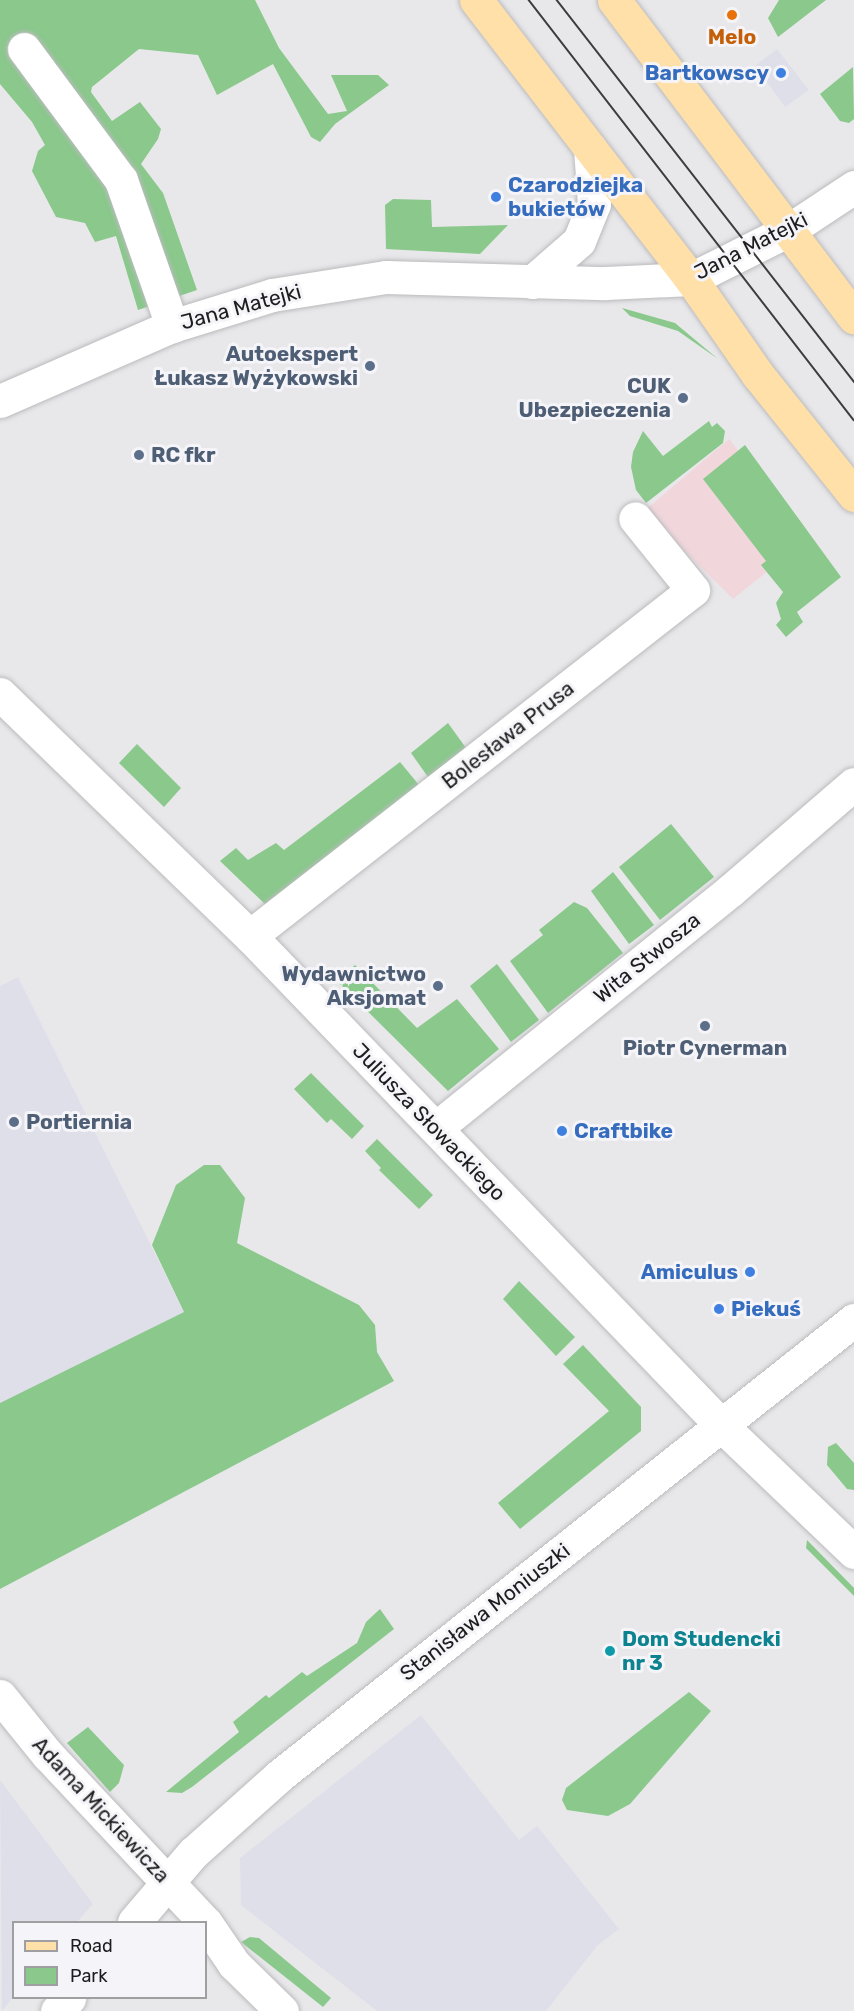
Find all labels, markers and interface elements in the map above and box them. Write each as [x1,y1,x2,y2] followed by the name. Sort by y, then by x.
[725,8,739,22] marker: Melo
[708,24,756,50] place label: Melo
[645,60,769,86] place label: Bartkowscy
[774,66,788,80] marker: Bartkowscy
[508,172,643,222] place label: Czarodziejka bukietów
[489,190,503,204] marker: Czarodziejka bukietów
[690,207,812,285] street label: Jana Matejki
[178,279,304,335] street label: Jana Matejki
[154,341,358,391] place label: Autoekspert Łukasz Wyżykowski
[363,359,377,373] marker: Autoekspert Łukasz Wyżykowski
[518,373,671,423] place label: CUK Ubezpieczenia
[676,391,690,405] marker: CUK Ubezpieczenia
[151,442,216,468] place label: RC fkr
[132,448,146,462] marker: RC fkr
[437,676,579,794] street label: Bolesława Prusa
[589,907,705,1009] street label: Wita Stwosza
[282,961,426,1011] place label: Wydawnictwo Aksjomat
[431,979,445,993] marker: Wydawnictwo Aksjomat
[698,1019,712,1033] marker: Piotr Cynerman
[623,1035,787,1061] place label: Piotr Cynerman
[347,1038,511,1206] street label: Juliusza Słowackiego
[26,1109,132,1135] place label: Portiernia
[7,1115,21,1129] marker: Portiernia
[574,1118,673,1144] place label: Craftbike
[555,1124,569,1138] marker: Craftbike
[641,1259,738,1285] place label: Amiculus
[743,1265,757,1279] marker: Amiculus
[731,1296,801,1322] place label: Piekuś
[712,1302,726,1316] marker: Piekuś
[395,1538,575,1686] street label: Stanisława Moniuszki
[622,1626,781,1676] place label: Dom Studencki nr 3
[603,1644,617,1658] marker: Dom Studencki nr 3
[27,1732,175,1888] street label: Adama Mickiewicza
[12,1921,207,1999] legend
[70,1935,113,1957] text: Road
[70,1965,107,1987] text: Park

